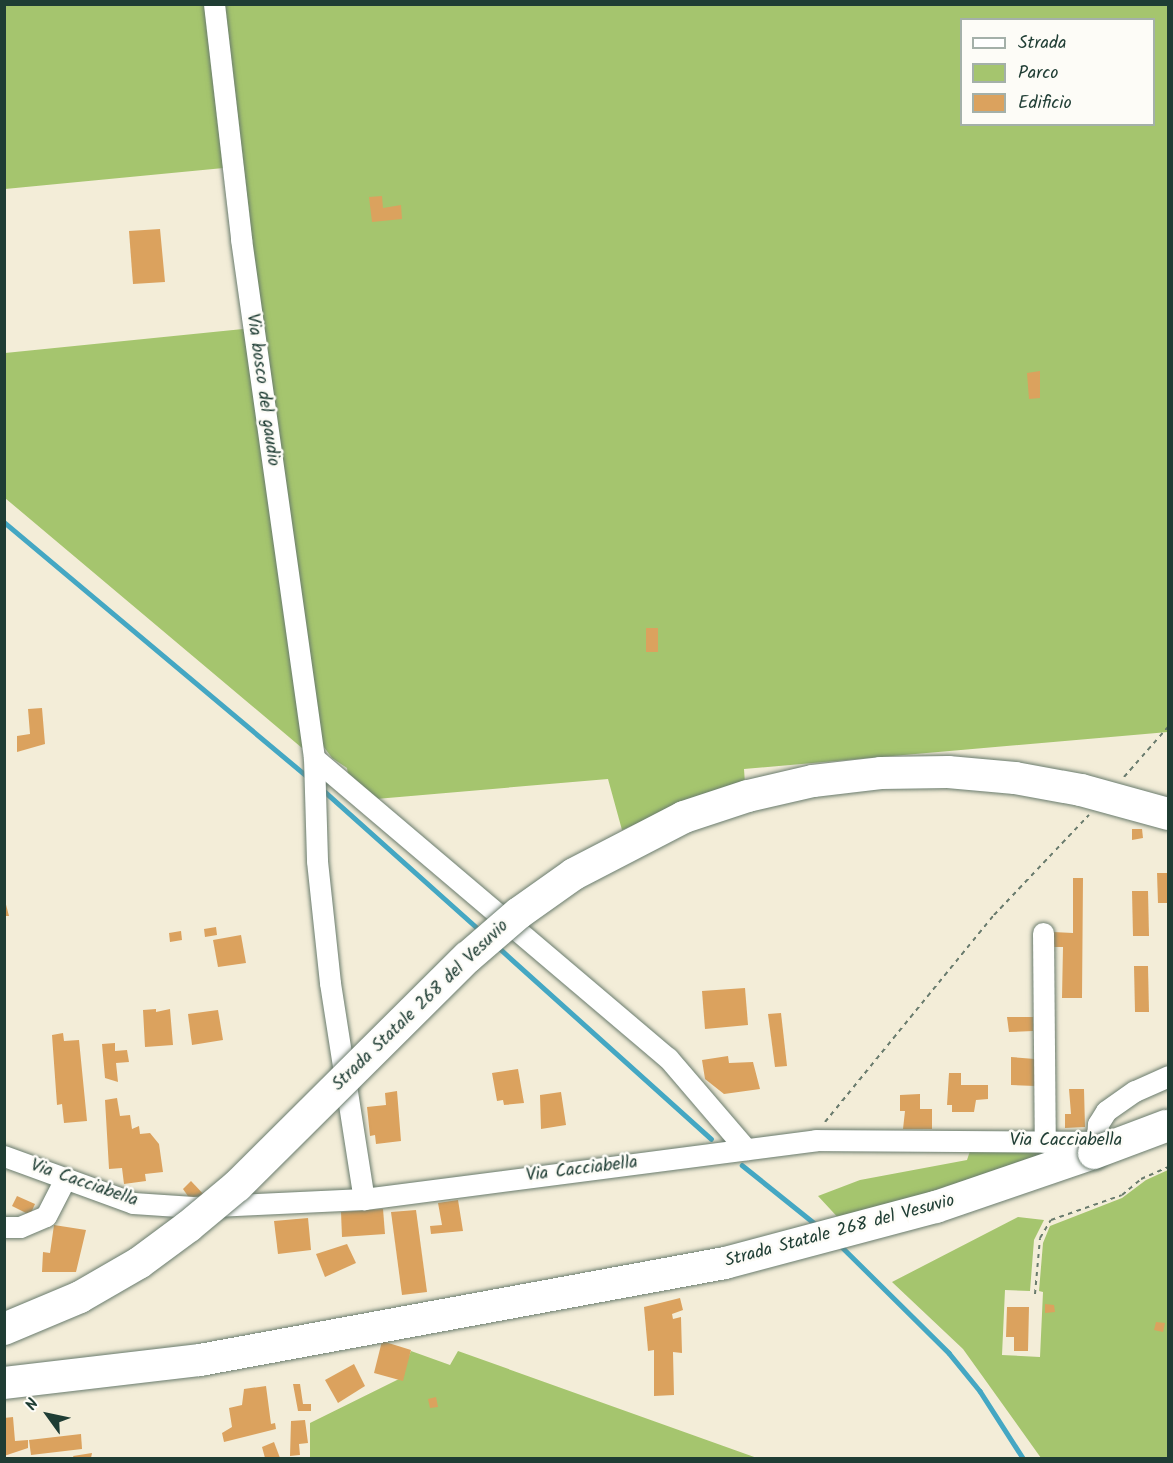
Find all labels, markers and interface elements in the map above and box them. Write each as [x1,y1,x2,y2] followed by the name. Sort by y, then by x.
[960,18,1155,126] legend
[1018,29,1066,58] text: Strada
[1018,59,1058,88] text: Parco
[1018,89,1072,118] text: Edificio
[241,312,283,468] street label: Via bosco del gaudio
[328,916,514,1096] street label: Strada Statale 268 del Vesuvio
[1010,1130,1122,1152] street label: Via Cacciabella
[525,1152,639,1188] street label: Via Cacciabella
[27,1156,141,1212] street label: Via Cacciabella
[723,1191,957,1273] street label: Strada Statale 268 del Vesuvio
[18,1385,78,1445] north arrow
[19,1394,46,1416] text: N

